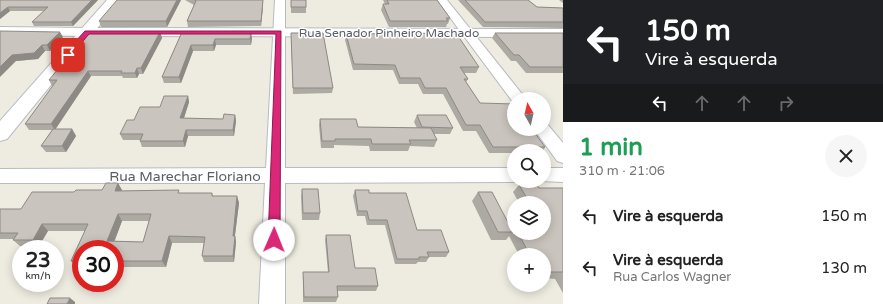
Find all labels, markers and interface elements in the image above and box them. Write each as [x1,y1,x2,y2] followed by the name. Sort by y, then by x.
[645,14,731,48] text: 150 m
[579,16,631,68] icon: left
[299,26,479,40] street label: Rua Senador Pinheiro Machado
[51,38,85,72] pin
[57,44,79,66] icon: arrive
[645,48,778,70] text: Vire à esquerda
[507,92,551,136] north arrow
[507,92,551,292] map controls
[649,92,671,114] icon: left
[691,92,713,114] icon: ahead
[733,92,755,114] icon: ahead
[775,92,797,114] icon: right
[579,133,643,162] text: 1 min
[825,135,867,177] button: close
[507,144,551,188] button: search
[579,163,665,179] text: 310 m · 21:06
[109,168,261,185] street label: Rua Marechar Floriano
[507,196,551,240] button: layers
[579,205,601,227] icon: left
[613,207,723,225] text: Vire à esquerda
[821,207,867,225] text: 150 m
[253,219,295,261] position arrow
[72,240,124,292] speed limit sign: 30
[507,248,551,292] button: +
[25,249,51,273] text: 23
[613,251,723,269] text: Vire à esquerda
[579,257,601,279] icon: left
[821,259,867,277] text: 130 m
[613,269,731,285] text: Rua Carlos Wagner
[25,270,51,282] text: km/h

